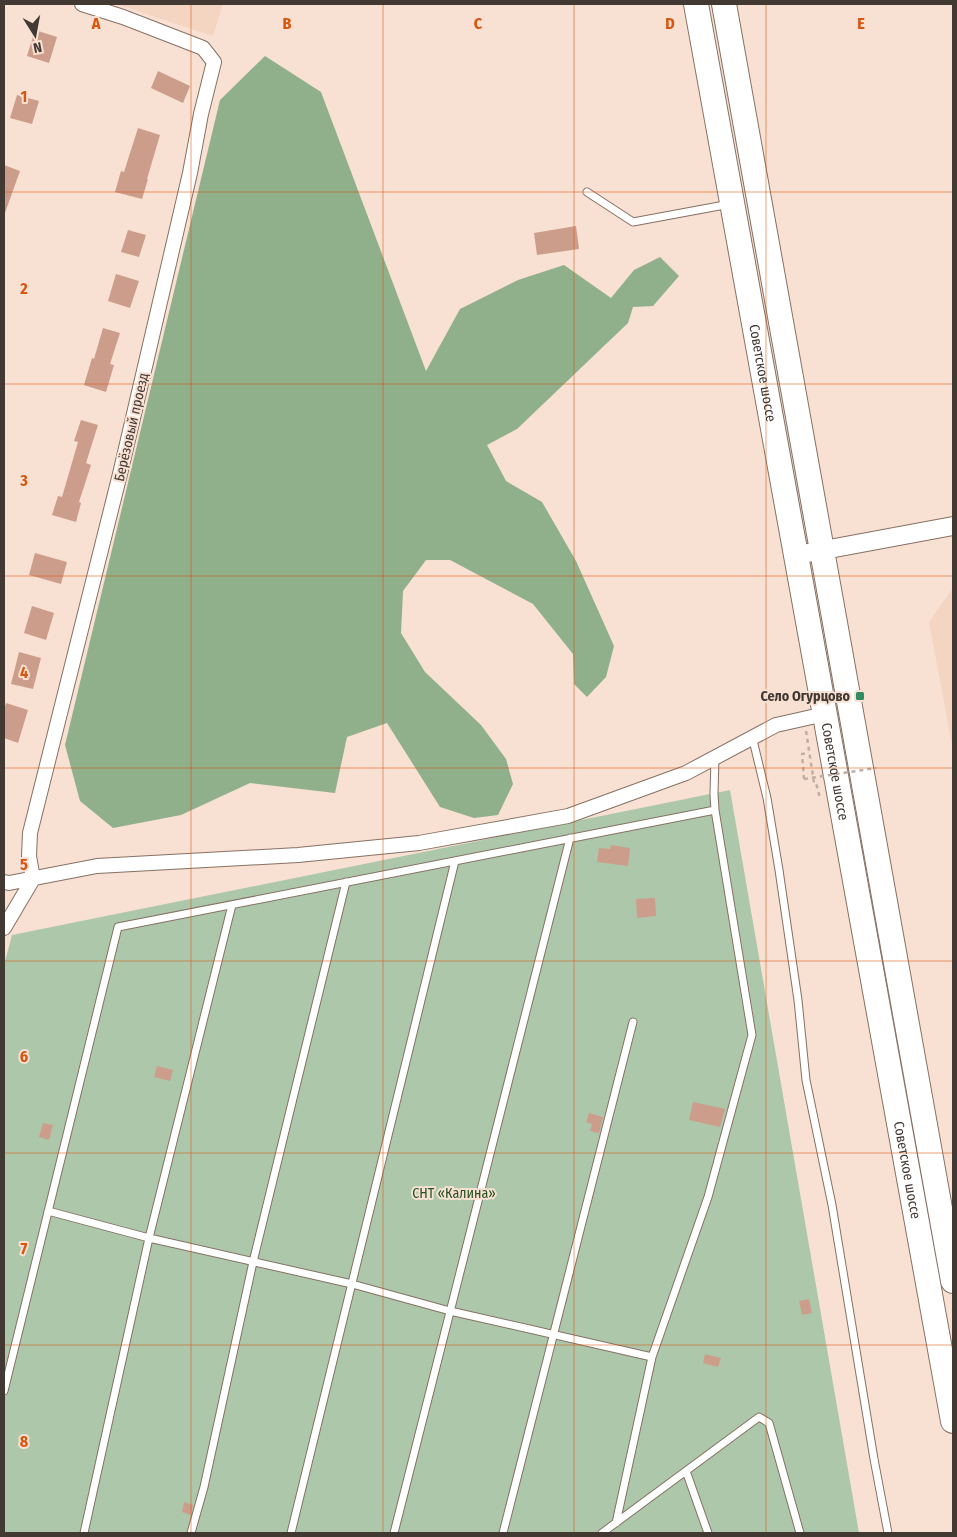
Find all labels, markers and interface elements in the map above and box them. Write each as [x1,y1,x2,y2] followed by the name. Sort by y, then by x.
[10,10,60,60] north arrow
[91,14,101,33] text: A
[283,14,292,33] text: B
[474,14,483,33] text: C
[665,14,675,33] text: D
[857,14,865,33] text: E
[32,38,43,56] text: N
[21,87,27,106] text: 1
[19,279,28,298] text: 2
[745,323,780,423] street label: Советское шоссе
[111,371,152,483] street label: Берёзовый проезд
[19,471,28,490] text: 3
[20,663,28,682] text: 4
[760,688,851,705] place label: Село Огурцово
[854,690,866,702] marker: Село Огурцово
[818,721,852,822] street label: Советское шоссе
[20,855,28,874] text: 5
[20,1047,28,1066] text: 6
[890,1120,924,1220] street label: Советское шоссе
[412,1185,496,1202] park label: СНТ «Калина»
[21,1239,28,1258] text: 7
[20,1432,29,1451] text: 8

